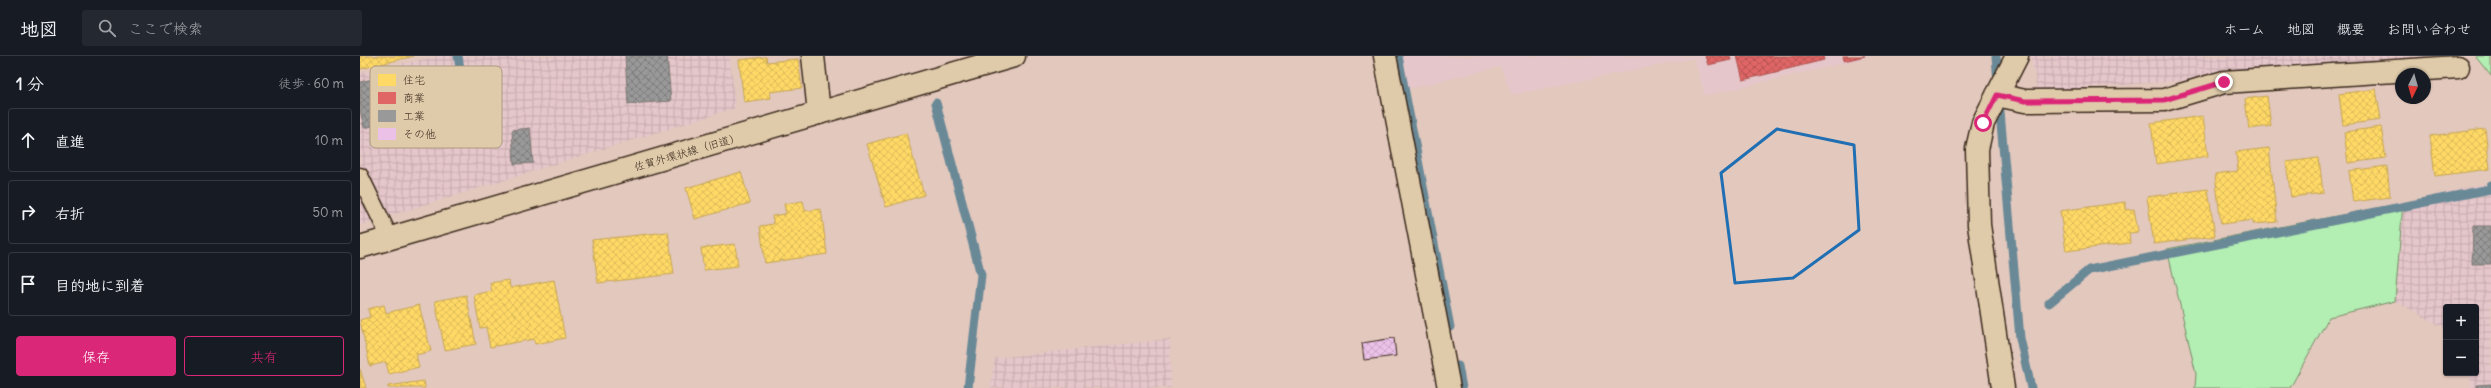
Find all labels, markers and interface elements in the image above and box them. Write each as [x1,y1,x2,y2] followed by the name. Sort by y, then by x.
[82,10,362,46] search box
[20,17,58,41] text: 地図
[96,17,118,39] icon: search
[128,19,203,38] text: ここで検索
[2224,20,2265,38] text: ホーム
[2287,20,2315,38] text: 地図
[2337,20,2365,38] text: 概要
[2387,20,2471,38] text: お問い合わせ
[370,66,502,148] legend
[2395,68,2431,104] north arrow
[16,73,44,95] text: 1 分
[403,73,425,87] text: 住宅
[2215,73,2233,91] route end
[278,75,344,92] text: 徒歩 · 60 m
[403,91,425,105] text: 商業
[403,109,425,123] text: 工業
[1974,114,1992,132] route start
[403,127,436,141] text: その他
[17,129,39,151] icon: ahead
[632,130,742,174] street label: 佐賀外環状線（旧道）
[55,132,85,151] text: 直進
[315,132,343,149] text: 10 m
[17,201,39,223] icon: right
[55,204,85,223] text: 右折
[312,204,343,221] text: 50 m
[17,273,39,295] icon: arrive
[55,276,145,295] text: 目的地に到着
[2443,304,2479,376] map controls
[2443,304,2479,340] button: +
[16,336,176,376] button: 保存
[184,336,344,376] button: 共有
[2443,340,2479,376] button: −

